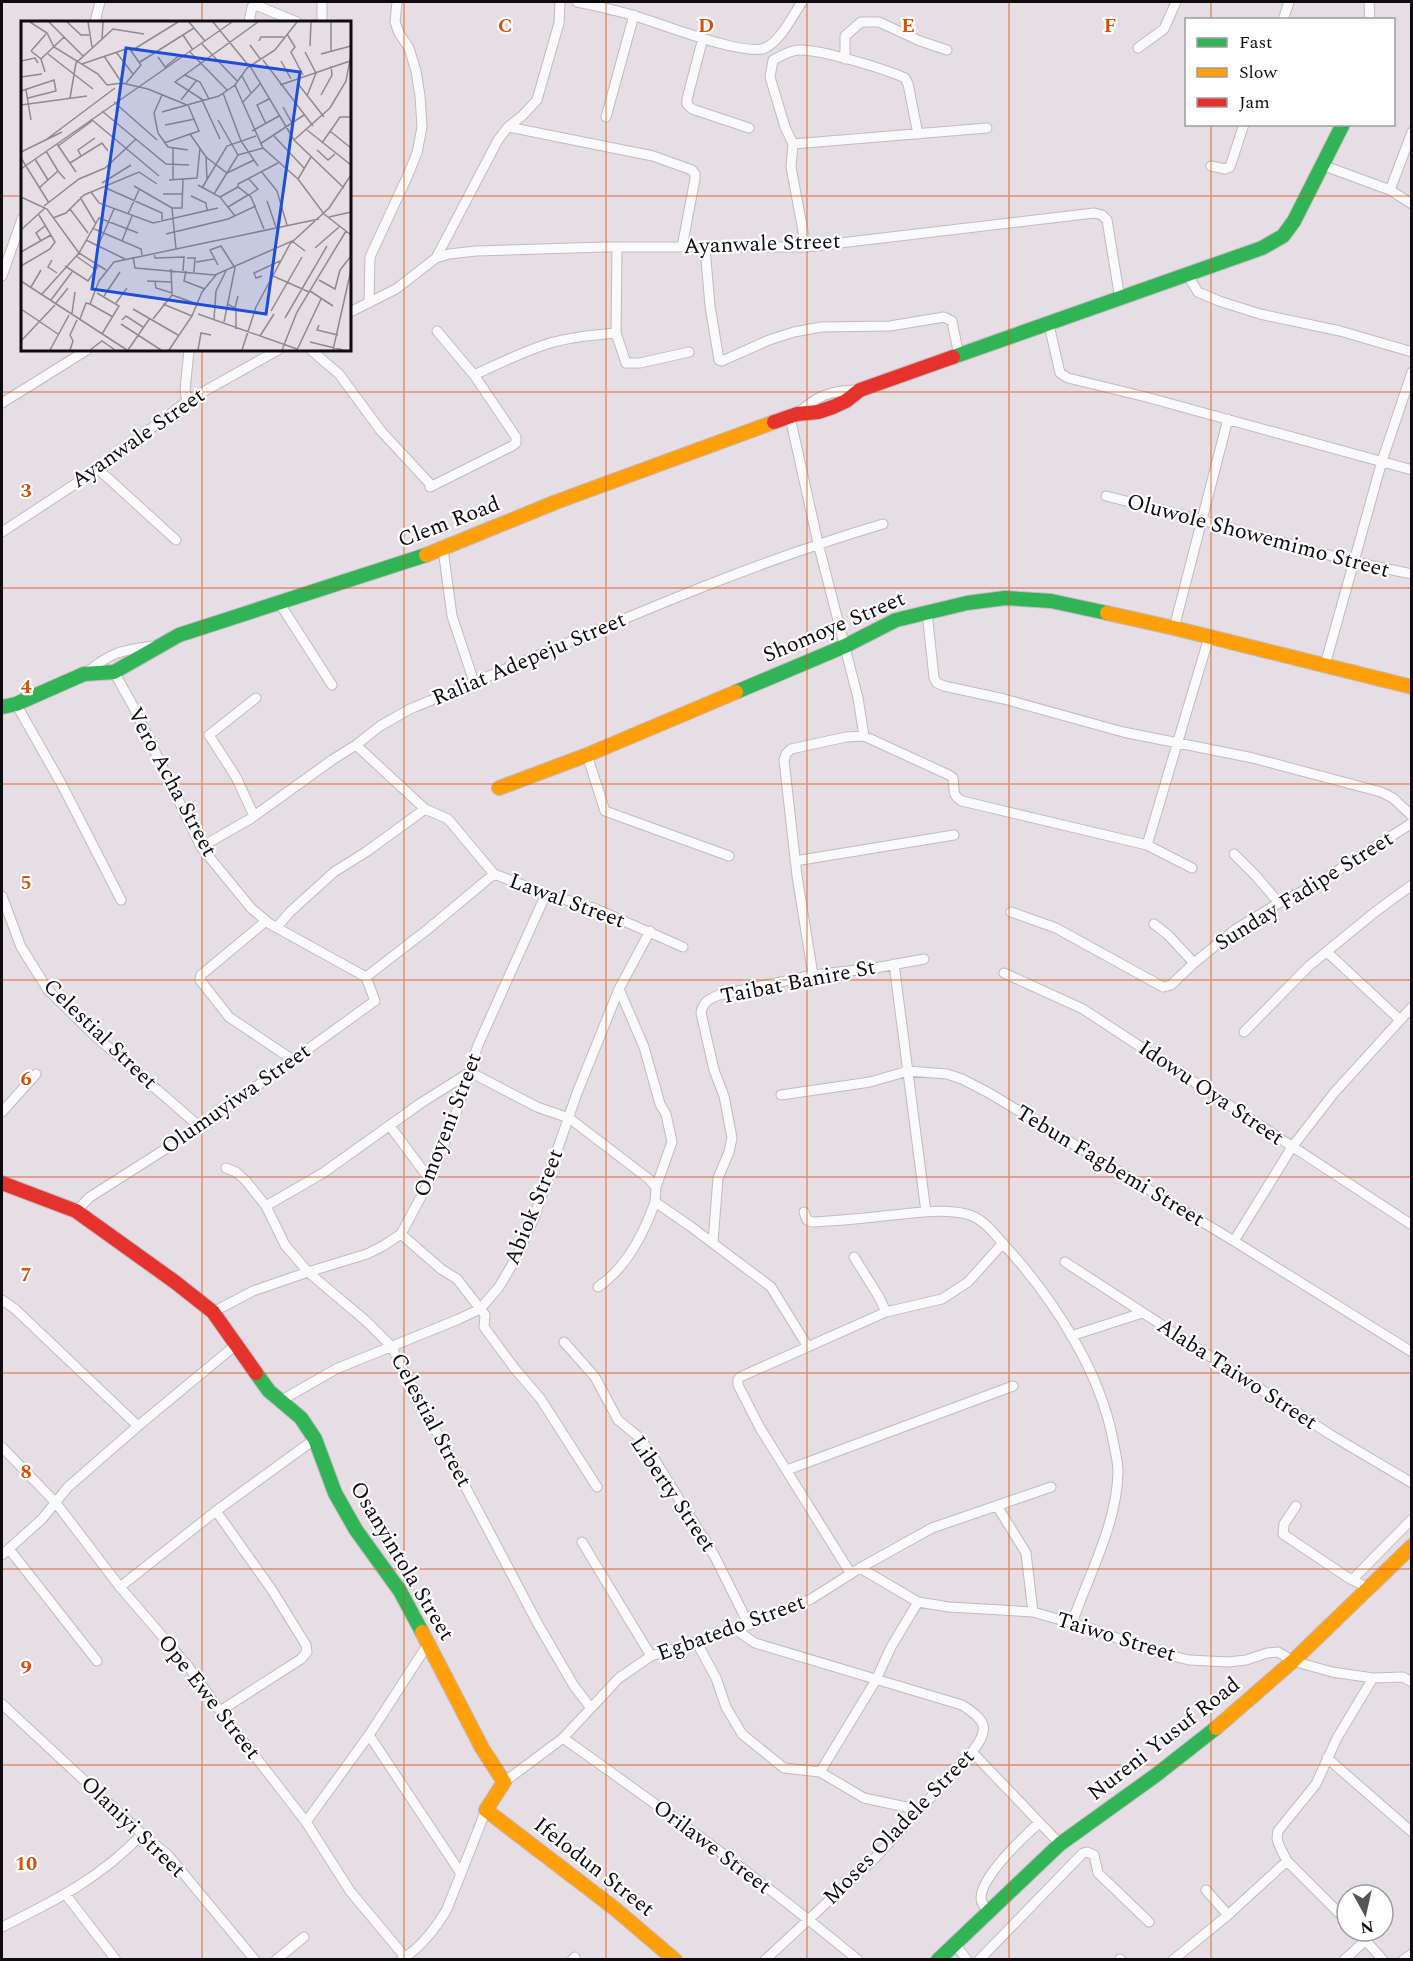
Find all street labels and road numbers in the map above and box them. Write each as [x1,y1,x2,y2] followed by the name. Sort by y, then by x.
[683,225,841,263] street label: Ayanwale Street
[64,379,212,497] street label: Ayanwale Street
[1123,485,1393,587] street label: Oluwole Showemimo Street
[393,487,505,557] street label: Clem Road
[758,582,910,672] street label: Shomoye Street
[427,603,631,715] street label: Raliat Adepeju Street
[119,701,225,863] street label: Vero Acha Street
[1208,822,1400,959] street label: Sunday Fadipe Street
[504,865,630,937] street label: Lawal Street
[718,951,879,1013] street label: Taibat Banire St
[35,971,165,1097] street label: Celestial Street
[1131,1032,1291,1154] street label: Idowu Oya Street
[155,1035,318,1163] street label: Olumuyiwa Street
[405,1048,491,1202] street label: Omoyeni Street
[1009,1096,1211,1236] street label: Tebun Fagbemi Street
[496,1144,572,1270] street label: Abiok Street
[1150,1310,1324,1438] street label: Alaba Taiwo Street
[382,1347,480,1493] street label: Celestial Street
[622,1429,724,1559] street label: Liberty Street
[341,1475,463,1647] street label: Osanyintola Street
[652,1586,810,1670] street label: Egbatedo Street
[1052,1603,1180,1671] street label: Taiwo Street
[149,1627,269,1767] street label: Ope Ewe Street
[1081,1669,1247,1809] street label: Nureni Yusuf Road
[815,1741,983,1913] street label: Moses Oladele Street
[73,1768,193,1886] street label: Olaniyi Street
[646,1791,778,1903] street label: Orilawe Street
[526,1809,662,1925] street label: Ifelodun Street

